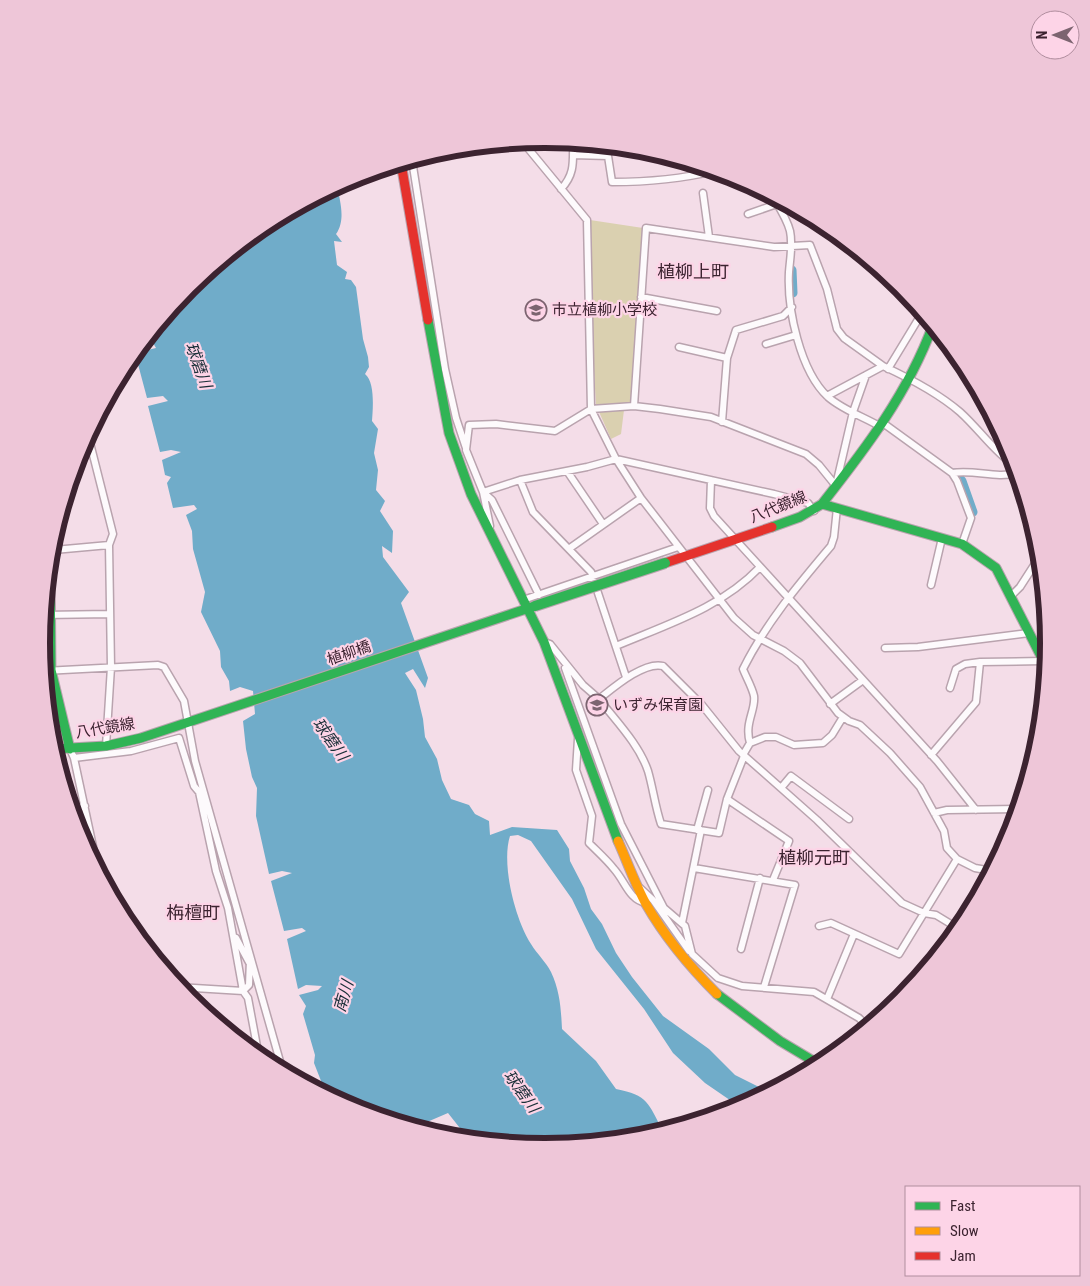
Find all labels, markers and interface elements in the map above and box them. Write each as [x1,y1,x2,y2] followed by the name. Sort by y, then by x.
[1030,10,1080,60] north arrow
[1034,31,1050,39] text: N
[657,261,729,282] district label: 植柳上町
[524,298,548,322] school or university icon: 市立植柳小学校
[552,301,657,319] place label: 市立植柳小学校
[181,339,216,393] water label: 球磨川
[747,487,809,527] street label: 八代鏡線
[325,637,373,669] street label: 植柳橋
[585,693,609,717] school or university icon: いずみ保育園
[613,696,703,714] place label: いずみ保育園
[74,714,136,742] street label: 八代鏡線
[309,714,354,766] water label: 球磨川
[778,847,850,868] district label: 植柳元町
[166,902,220,923] district label: 栴檀町
[330,976,358,1014] water label: 南川
[500,1066,545,1118] water label: 球磨川
[905,1186,1080,1276] legend
[950,1197,975,1215] text: Fast
[950,1222,979,1240] text: Slow
[950,1247,976,1265] text: Jam

